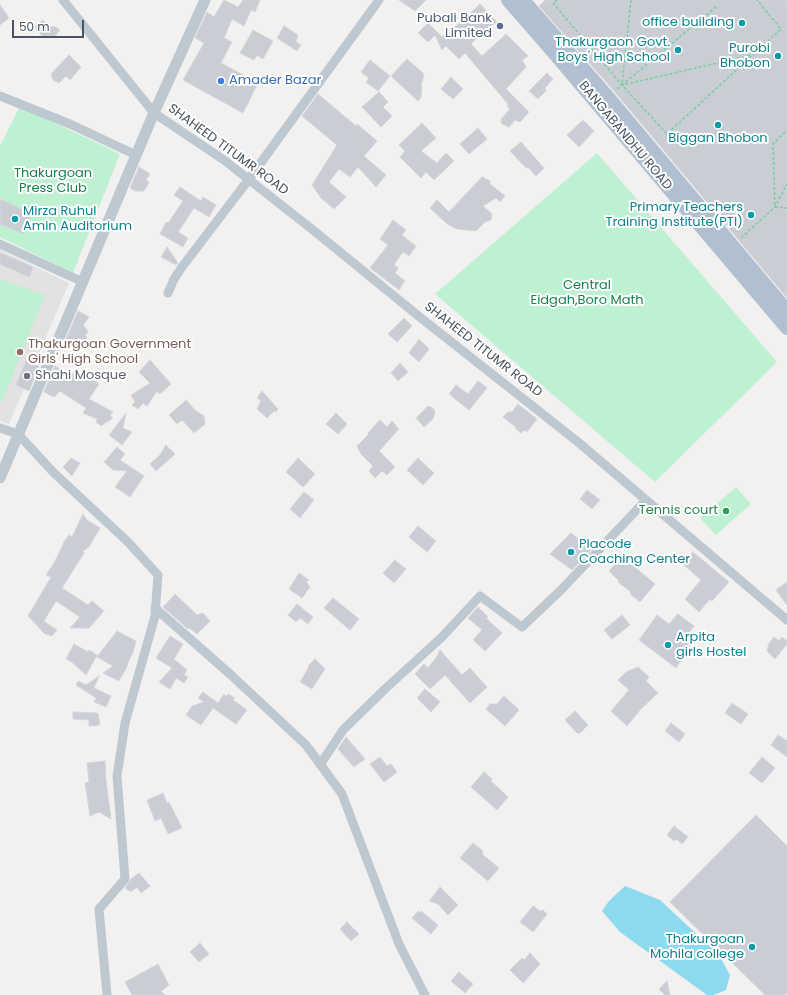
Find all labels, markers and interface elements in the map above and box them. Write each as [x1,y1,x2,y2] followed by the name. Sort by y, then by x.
[417,11,492,42] place label: Pubali Bank Limited
[14,12,86,38] scale bar
[642,15,734,31] place label: office building
[19,18,50,35] text: 50 m
[737,18,747,28] marker: office building
[495,21,505,31] marker: Pubali Bank Limited
[555,35,670,66] place label: Thakurgaon Govt. Boys' High School
[720,41,770,72] place label: Purobi Bhobon
[673,45,683,55] marker: Thakurgaon Govt. Boys' High School
[773,51,783,61] marker: Purobi Bhobon
[229,73,321,89] place label: Amader Bazar
[216,76,226,86] marker: Amader Bazar
[575,78,675,194] street label: BANGABANDHU ROAD
[165,101,291,199] street label: SHAHEED TITUMR ROAD
[713,120,723,130] marker: Biggan Bhobon
[668,131,768,147] place label: Biggan Bhobon
[14,166,92,197] park label: Thakurgoan Press Club
[605,200,743,231] place label: Primary Teachers Training Institute(PTI)
[23,204,132,235] place label: Mirza Ruhul Amin Auditorium
[746,210,756,220] marker: Primary Teachers Training Institute(PTI)
[10,214,20,224] marker: Mirza Ruhul Amin Auditorium
[530,278,644,309] park label: Central Eidgah,Boro Math
[421,299,545,401] street label: SHAHEED TITUMR ROAD
[28,337,191,368] place label: Thakurgoan Government Girls' High School
[15,347,25,357] marker: Thakurgoan Government Girls' High School
[35,368,126,384] place label: Shahi Mosque
[22,371,32,381] marker: Shahi Mosque
[639,503,718,519] place label: Tennis court
[721,506,731,516] marker: Tennis court
[579,537,690,568] place label: Placode Coaching Center
[566,547,576,557] marker: Placode Coaching Center
[676,630,746,661] place label: Arpita girls Hostel
[663,640,673,650] marker: Arpita girls Hostel
[650,932,744,963] place label: Thakurgoan Mohila college
[747,942,757,952] marker: Thakurgoan Mohila college

